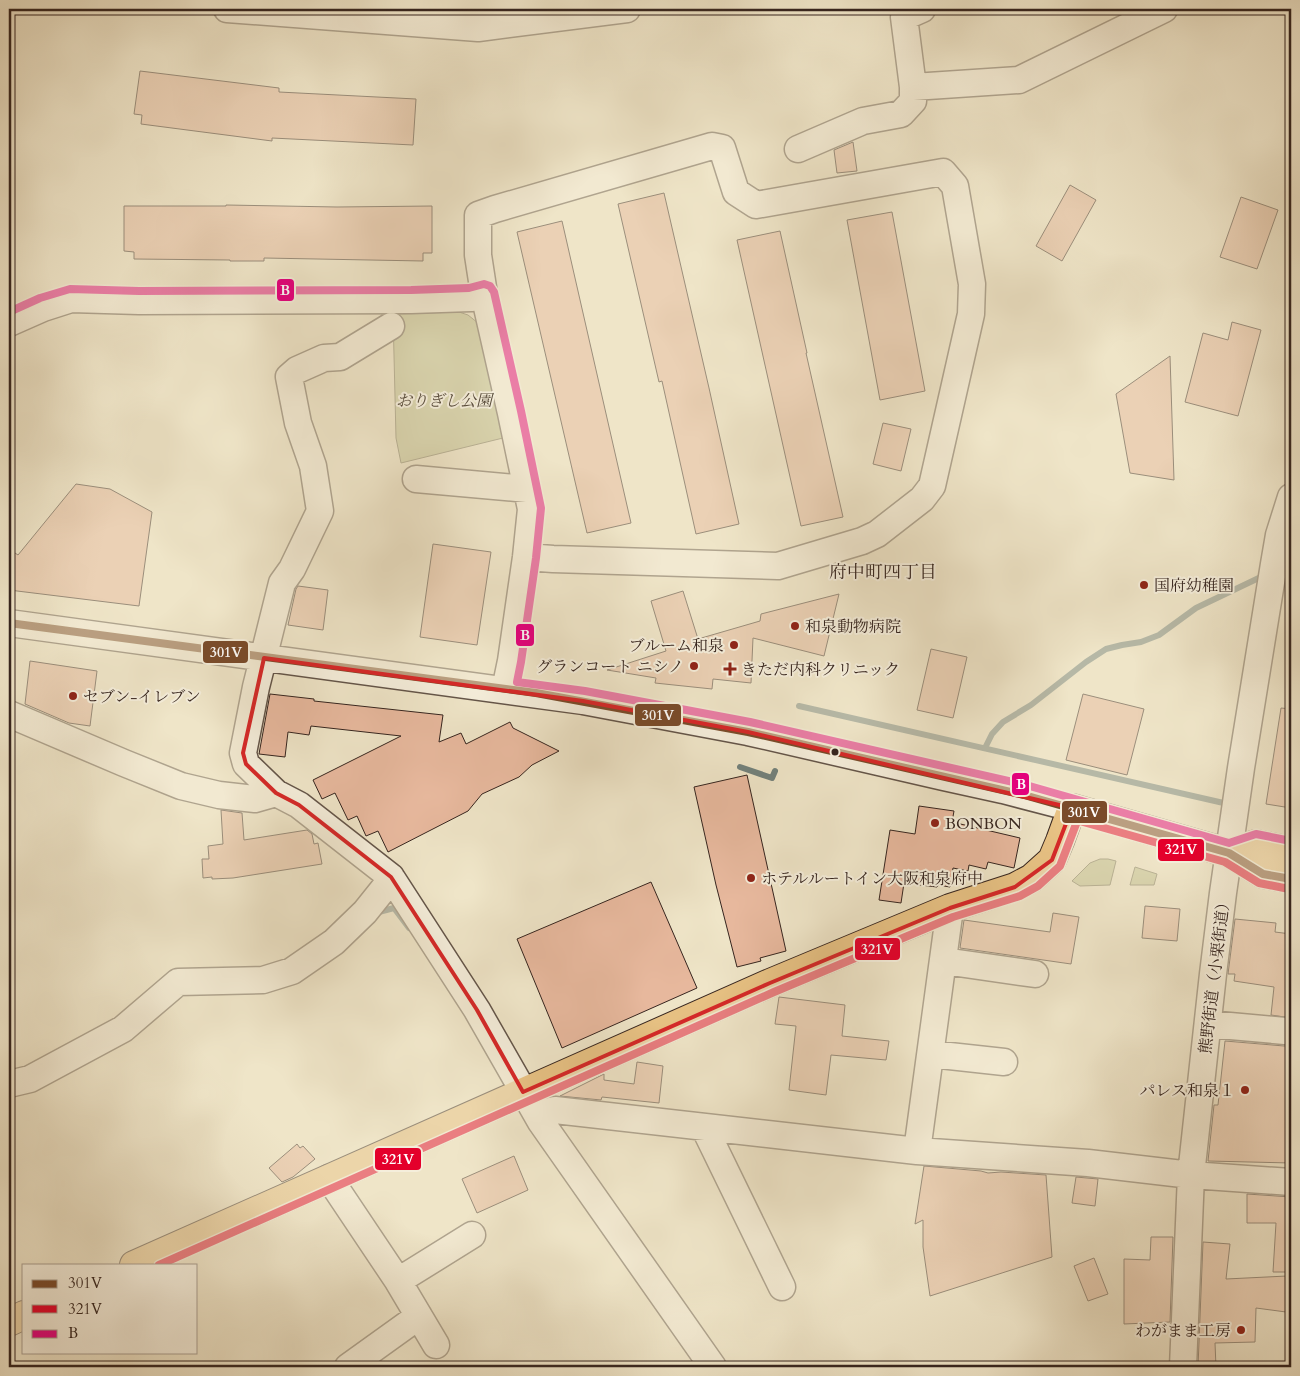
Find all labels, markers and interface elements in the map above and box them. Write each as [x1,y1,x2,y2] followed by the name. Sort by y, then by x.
[276,278,295,302] line badge: B
[280,281,290,300] text: B
[396,390,495,412] park label: おりぎし公園
[829,560,937,585] district label: 府中町四丁目
[1154,575,1234,597] place label: 国府幼稚園
[1138,579,1150,591] marker: 国府幼稚園
[805,616,901,638] place label: 和泉動物病院
[789,620,801,632] marker: 和泉動物病院
[515,623,535,647] line badge: B
[520,626,530,645] text: B
[629,635,724,657] place label: ブルーム和泉
[728,639,740,651] marker: ブルーム和泉
[202,640,249,664] line badge: 301V
[210,643,242,662] text: 301V
[536,656,684,678] place label: グランコート ニシノ
[741,659,900,681] place label: きただ内科クリニック
[688,660,700,672] marker: グランコート ニシノ
[723,662,737,676] marker: きただ内科クリニック
[83,686,201,708] place label: セブン-イレブン
[67,690,79,702] marker: セブン-イレブン
[634,703,682,727] line badge: 301V
[642,706,674,725] text: 301V
[830,747,840,757] unlabelled marker
[1011,772,1030,796] line badge: B
[1016,775,1026,794] text: B
[1061,800,1108,824] line badge: 301V
[1068,803,1100,822] text: 301V
[945,813,1022,835] place label: BONBON
[929,817,941,829] marker: BONBON
[1157,838,1205,862] line badge: 321V
[1165,840,1197,859] text: 321V
[761,868,983,890] place label: ホテルルートイン大阪和泉府中
[745,872,757,884] marker: ホテルルートイン大阪和泉府中
[1194,893,1236,1055] street label: 熊野街道（小栗街道）
[854,937,901,961] line badge: 321V
[861,940,893,959] text: 321V
[1139,1080,1235,1102] place label: パレス和泉１
[1239,1084,1251,1096] marker: パレス和泉１
[374,1147,422,1171] line badge: 321V
[382,1150,414,1169] text: 321V
[22,1264,198,1354] legend
[68,1273,102,1293] text: 301V
[68,1299,102,1319] text: 321V
[1135,1320,1231,1342] place label: わがまま工房
[68,1323,78,1343] text: B
[1235,1324,1247,1336] marker: わがまま工房

